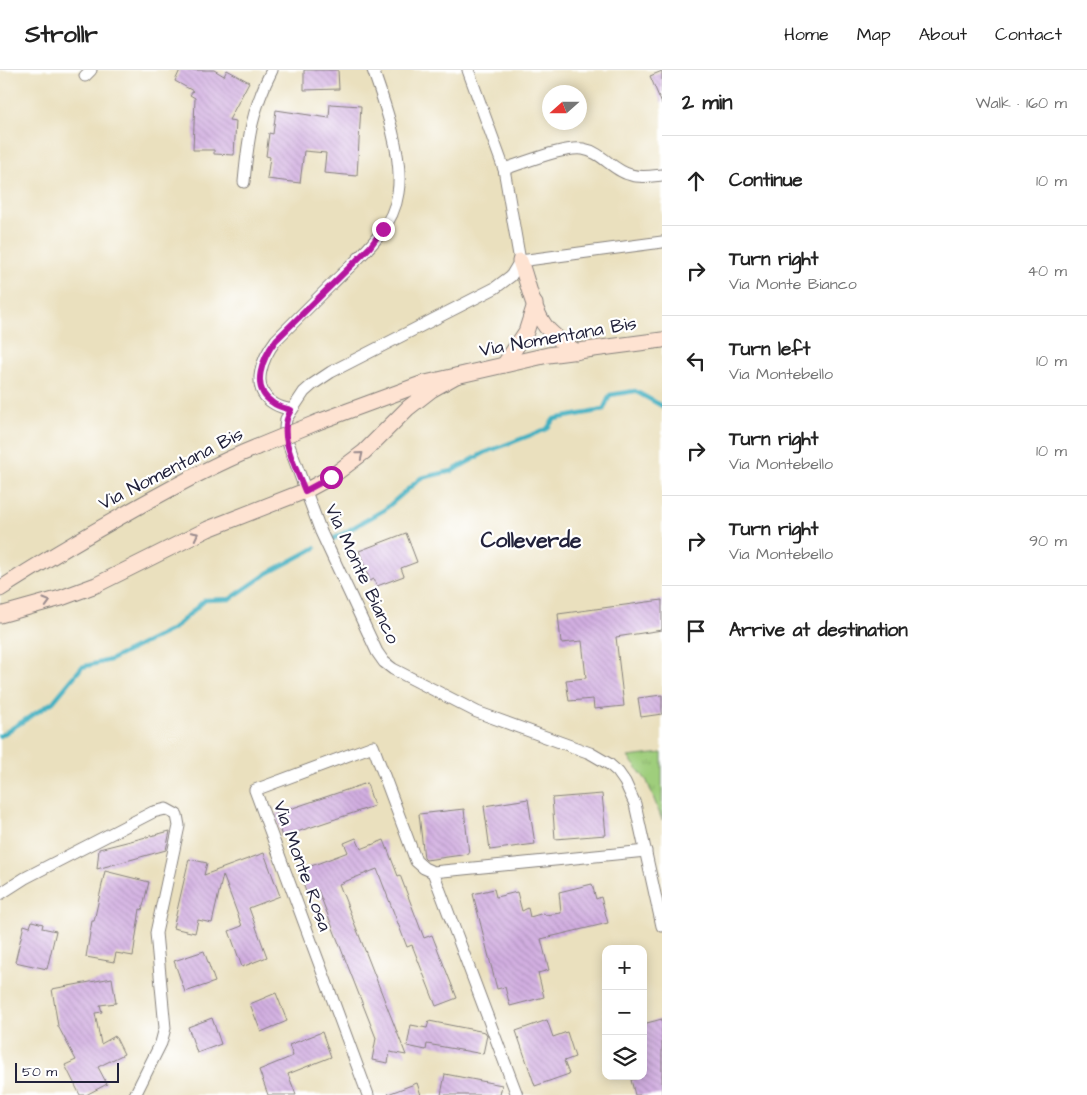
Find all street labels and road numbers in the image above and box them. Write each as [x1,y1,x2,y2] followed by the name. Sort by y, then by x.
[477,310,639,364] street label: Via Nomentana Bis
[94,421,248,517] street label: Via Nomentana Bis
[318,500,406,649] street label: Via Monte Bianco
[266,797,338,935] street label: Via Monte Rosa

